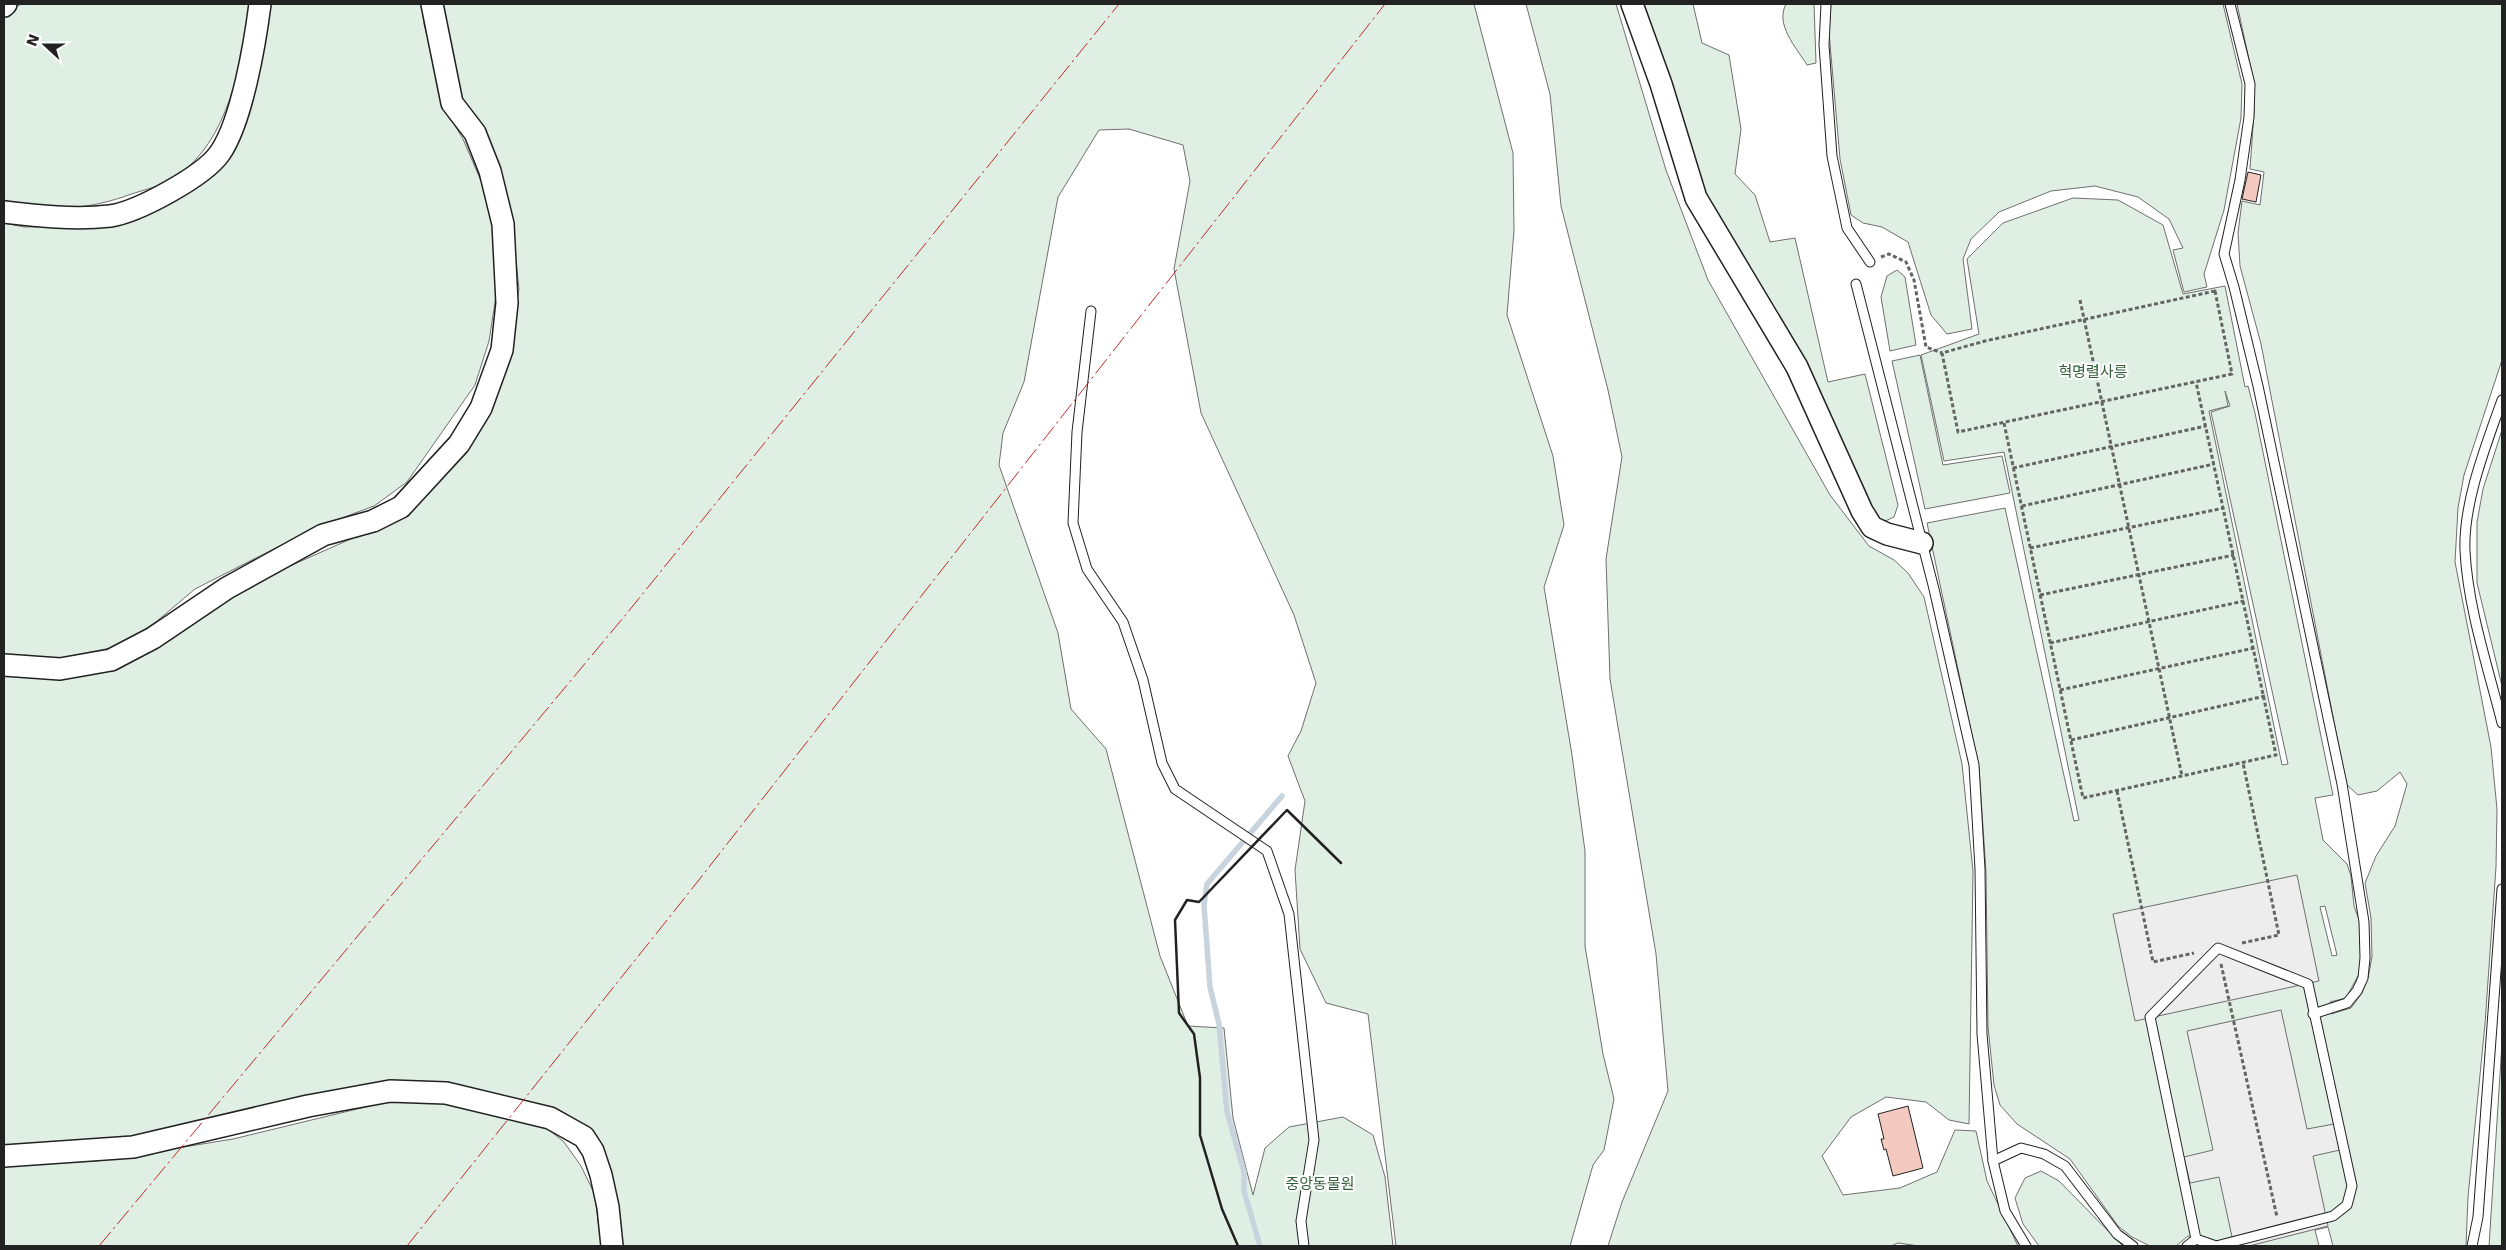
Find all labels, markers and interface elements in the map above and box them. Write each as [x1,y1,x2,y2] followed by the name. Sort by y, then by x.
[20,20,70,70] north arrow
[23,32,42,49] text: N
[2058,363,2128,381] park label: 혁명렬사릉
[1285,1175,1355,1193] park label: 중앙동물원

